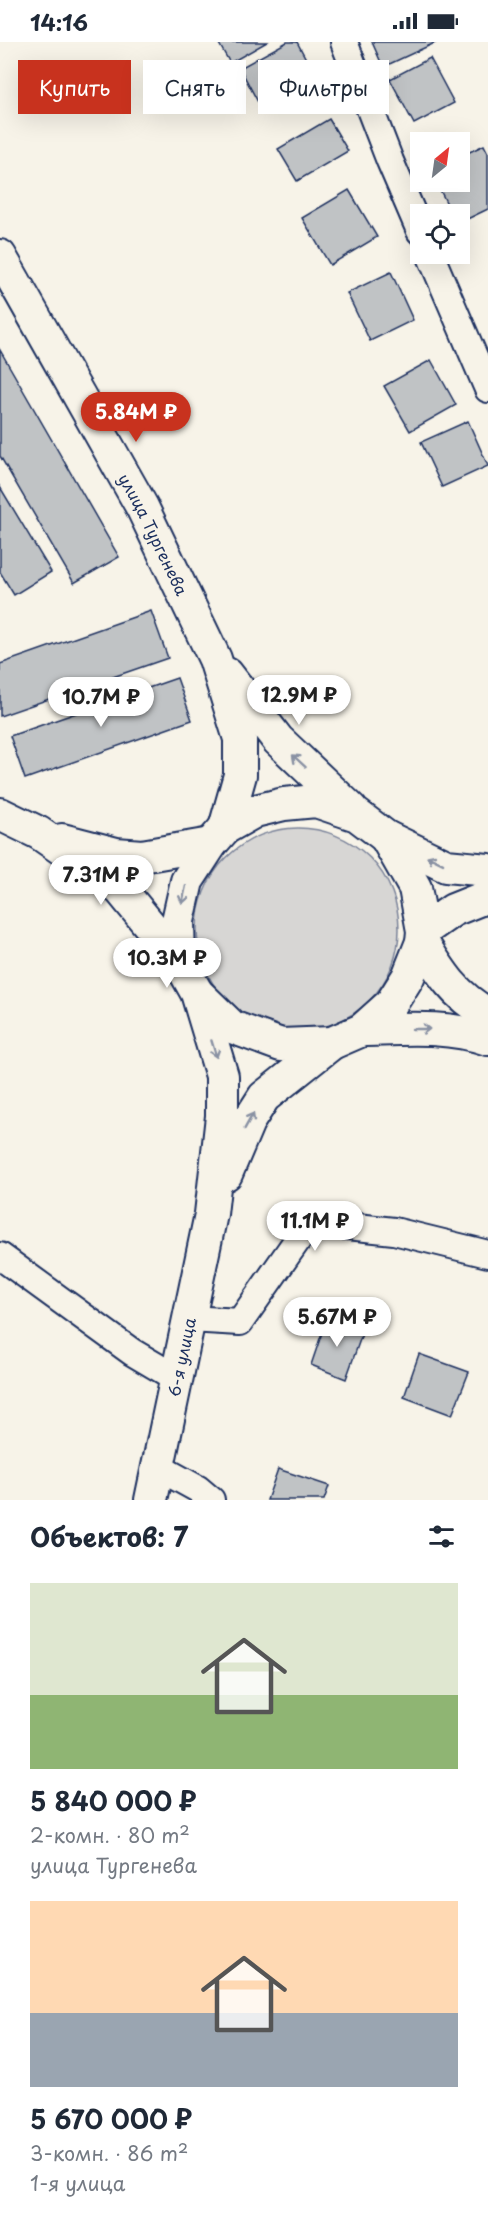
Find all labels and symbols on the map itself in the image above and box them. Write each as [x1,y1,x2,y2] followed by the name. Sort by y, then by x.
[410,132,470,192] north arrow
[81,392,191,443] pin: 5.84M ₽
[113,469,195,599] street label: улица Тургенева
[244,675,354,726] pin: 12.9M ₽
[46,677,156,728] pin: 10.7M ₽
[292,753,307,768] one-way arrow
[426,854,444,866] one-way arrow
[46,855,156,906] pin: 7.31M ₽
[178,884,189,904] one-way arrow
[112,938,222,989] pin: 10.3M ₽
[410,1023,430,1035] one-way arrow
[209,1039,220,1058] one-way arrow
[244,1113,255,1131] one-way arrow
[260,1201,370,1252] pin: 11.1M ₽
[282,1297,392,1348] pin: 5.67M ₽
[161,1315,201,1399] street label: 6-я улица

